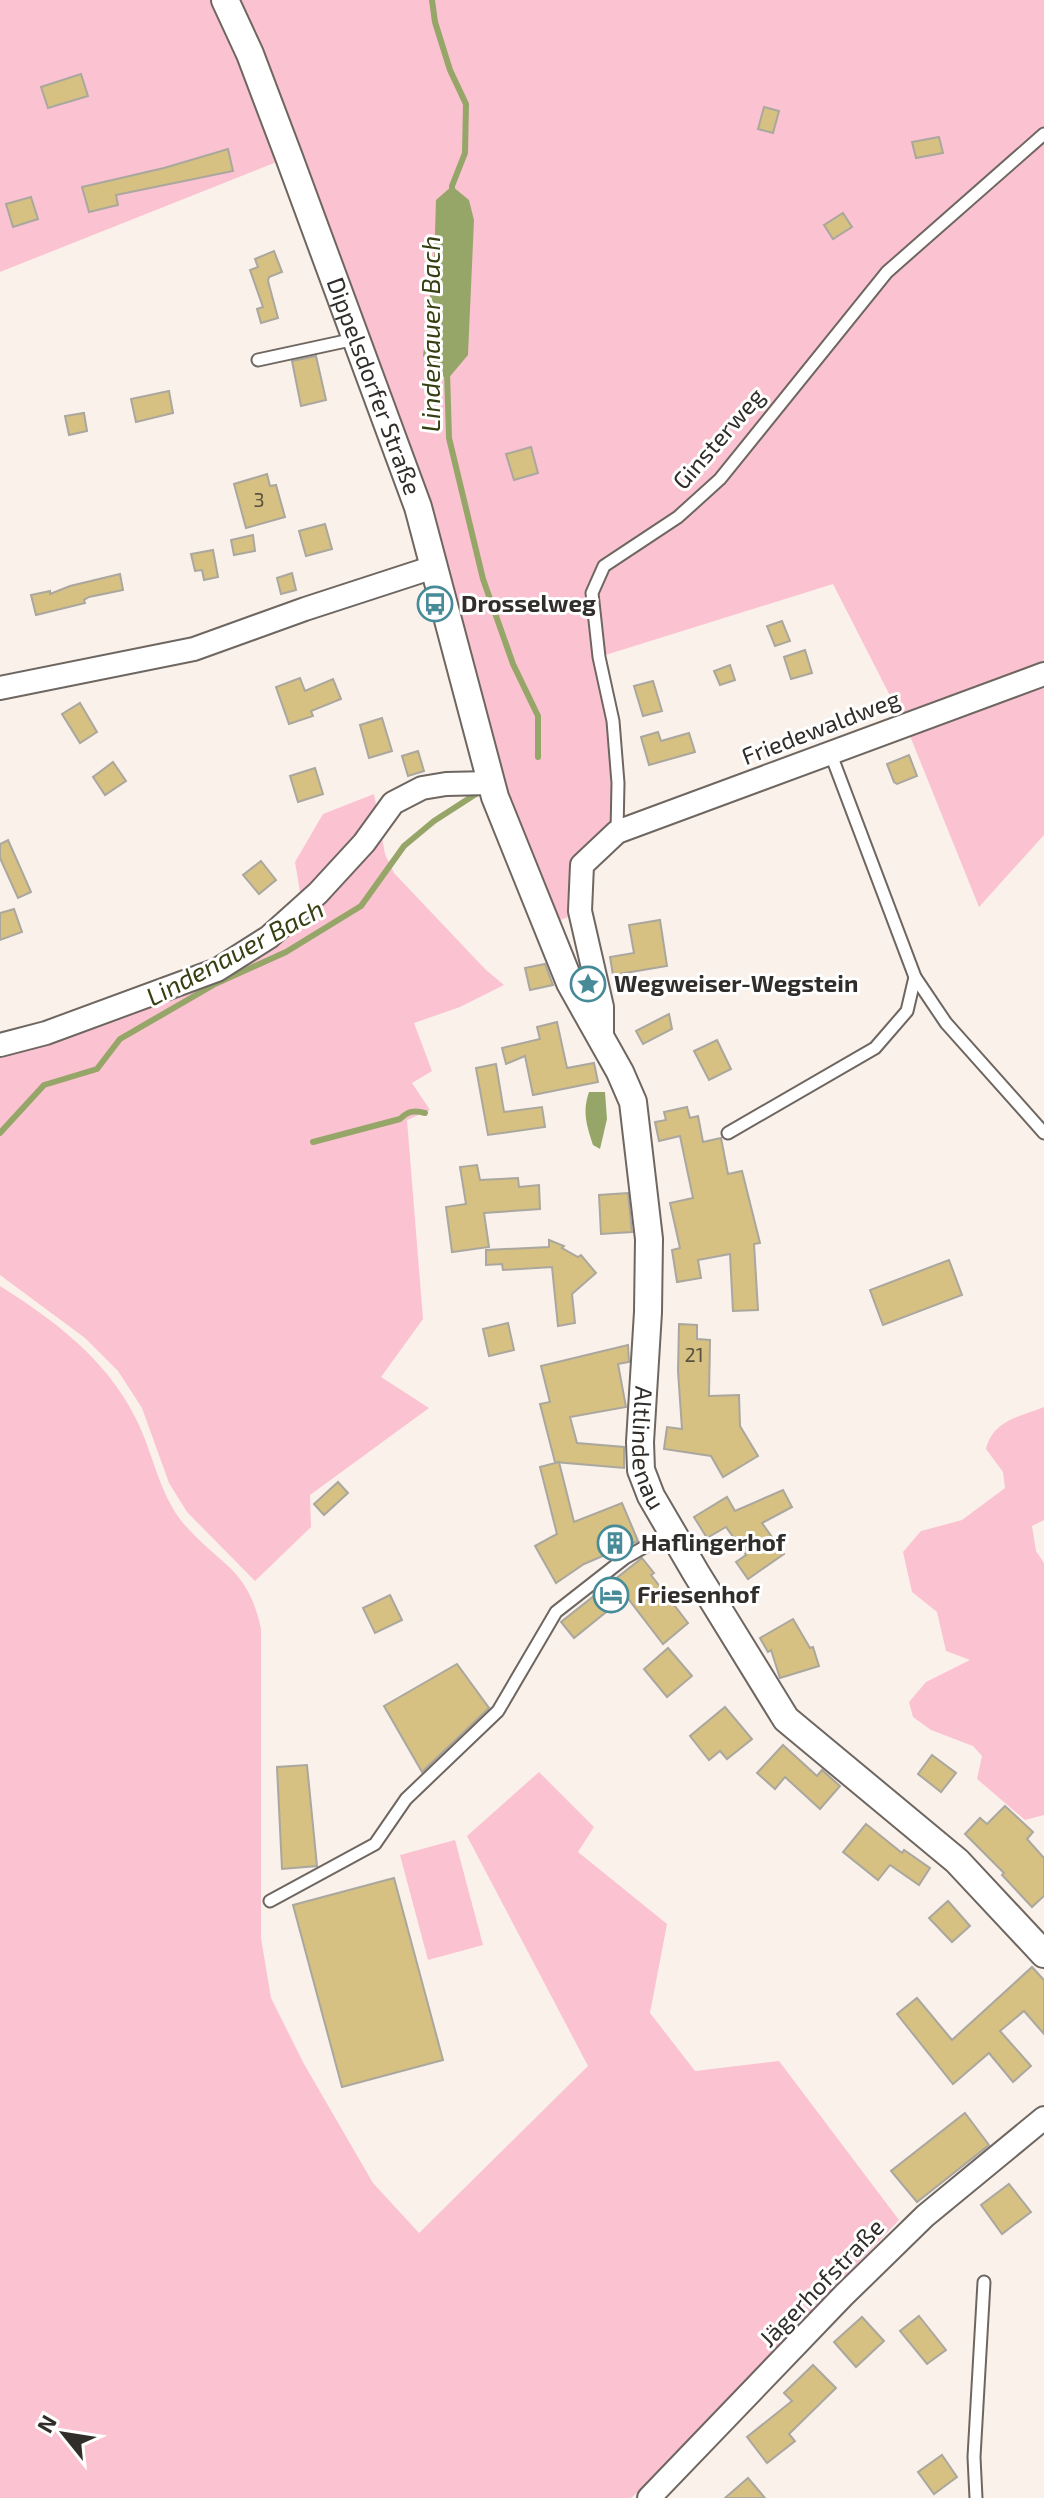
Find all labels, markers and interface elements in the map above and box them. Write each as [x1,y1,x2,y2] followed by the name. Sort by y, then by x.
[414,236,445,432] water label: Lindenauer Bach
[322,273,428,499] street label: Dippelsdorfer Straße
[666,381,770,495] street label: Ginsterweg
[253,487,265,511] house number: 3
[416,585,454,623] bus stop icon: Drosselweg
[461,588,596,617] place label: Drosselweg
[737,683,904,770] street label: Friedewaldweg
[140,892,328,1011] water label: Lindenauer Bach
[569,965,607,1003] place icon: Wegweiser-Wegstein
[614,968,858,997] place label: Wegweiser-Wegstein
[684,1342,704,1366] house number: 21
[627,1385,672,1514] street label: Altlindenau
[596,1524,634,1562] building icon: Haflingerhof
[641,1527,787,1556] place label: Haflingerhof
[592,1576,630,1614] hotel icon: Friesenhof
[637,1579,761,1608] place label: Friesenhof
[752,2212,889,2352] street label: Jägerhofstraße
[24,2394,104,2474] north arrow
[31,2410,61,2437] text: N

